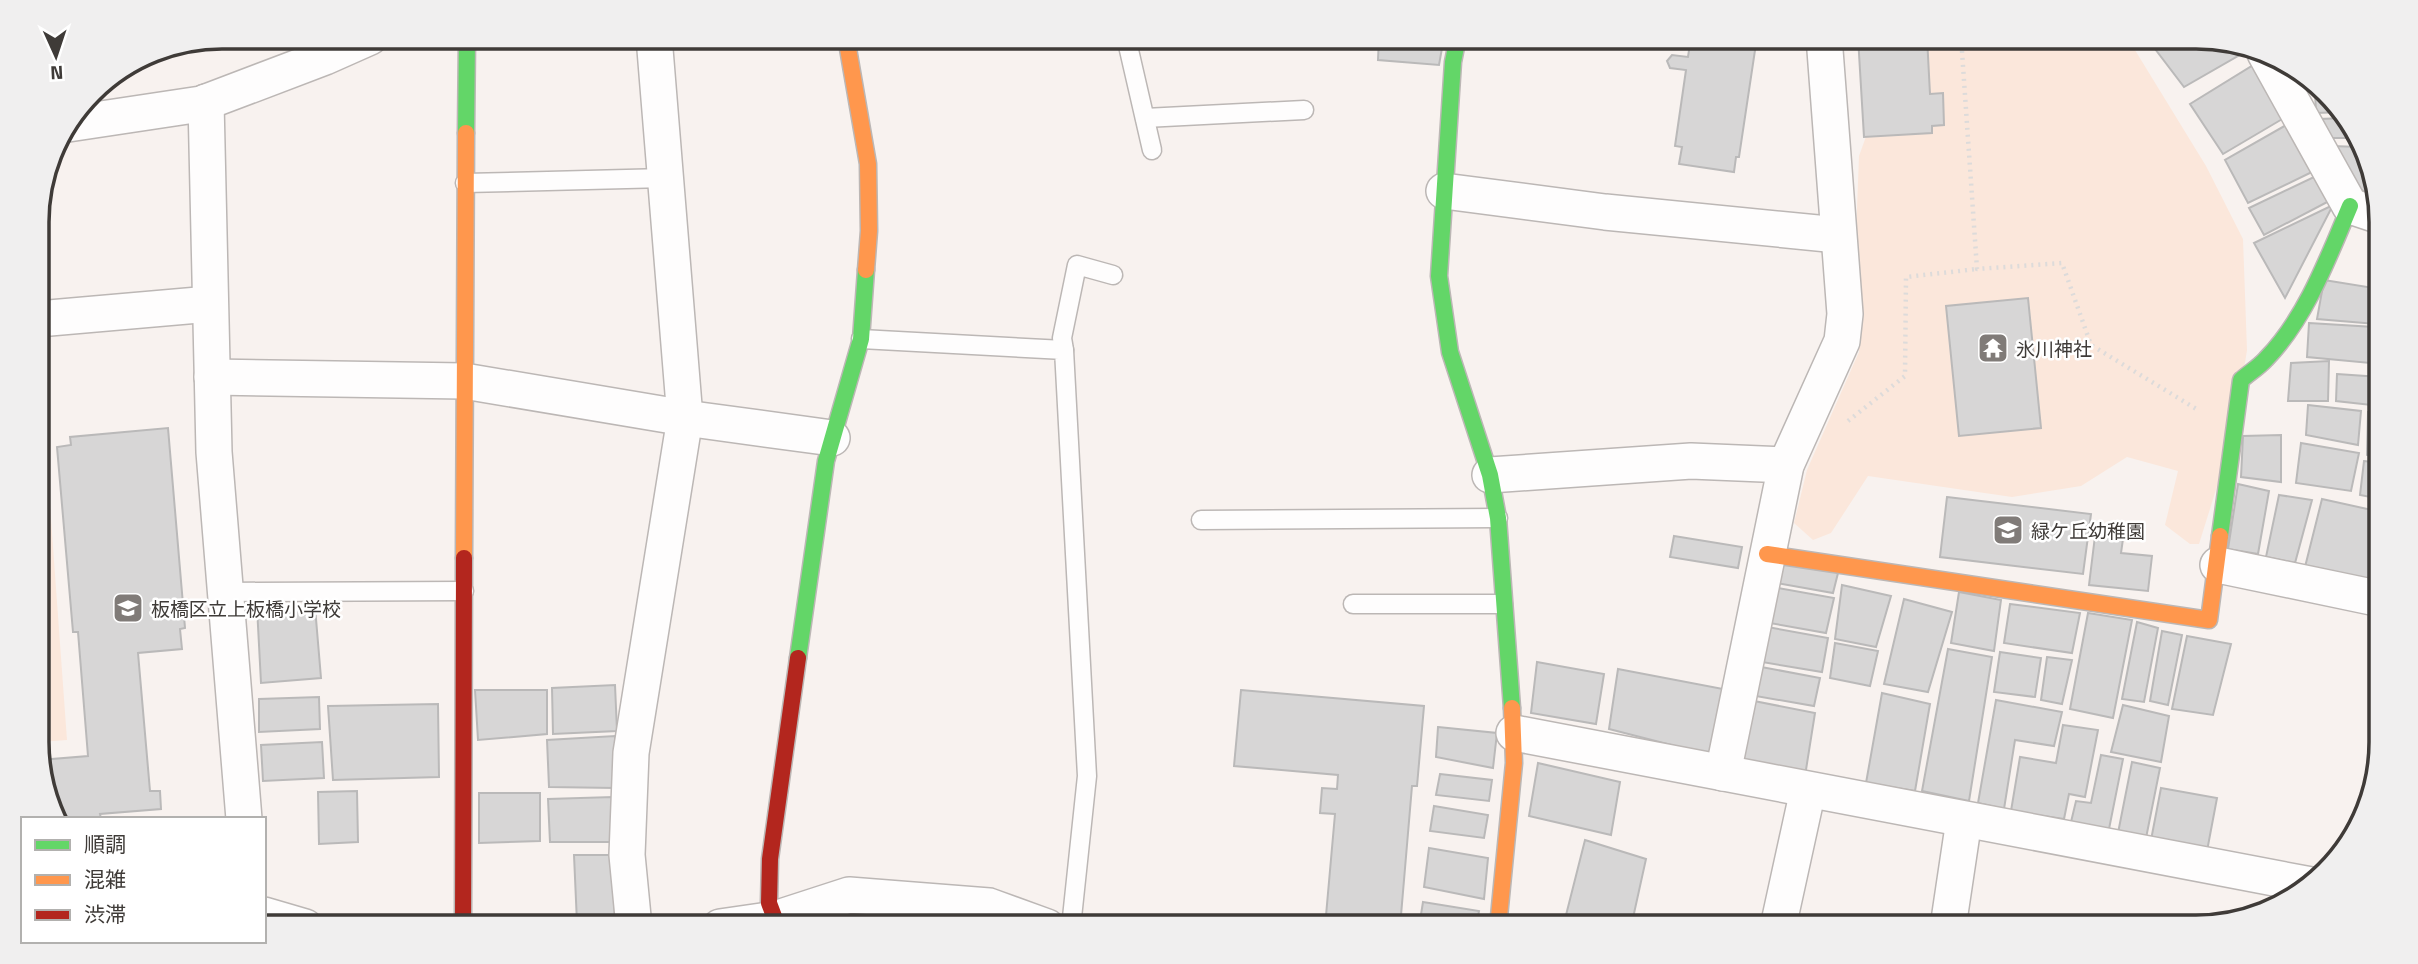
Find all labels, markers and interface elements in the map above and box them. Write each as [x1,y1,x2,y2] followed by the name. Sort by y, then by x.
[21,21,91,91] north arrow
[50,59,64,88] text: N
[1976,331,2010,365] temple icon: 氷川神社
[2016,334,2092,363] place label: 氷川神社
[1991,513,2025,547] school or university icon: 緑ケ丘幼稚園
[2031,516,2145,545] place label: 緑ケ丘幼稚園
[111,591,145,625] school or university icon: 板橋区立上板橋小学校
[151,594,341,623] place label: 板橋区立上板橋小学校
[21,817,266,943] legend
[84,828,126,860] text: 順調
[84,863,126,895] text: 混雑
[84,898,126,930] text: 渋滞

